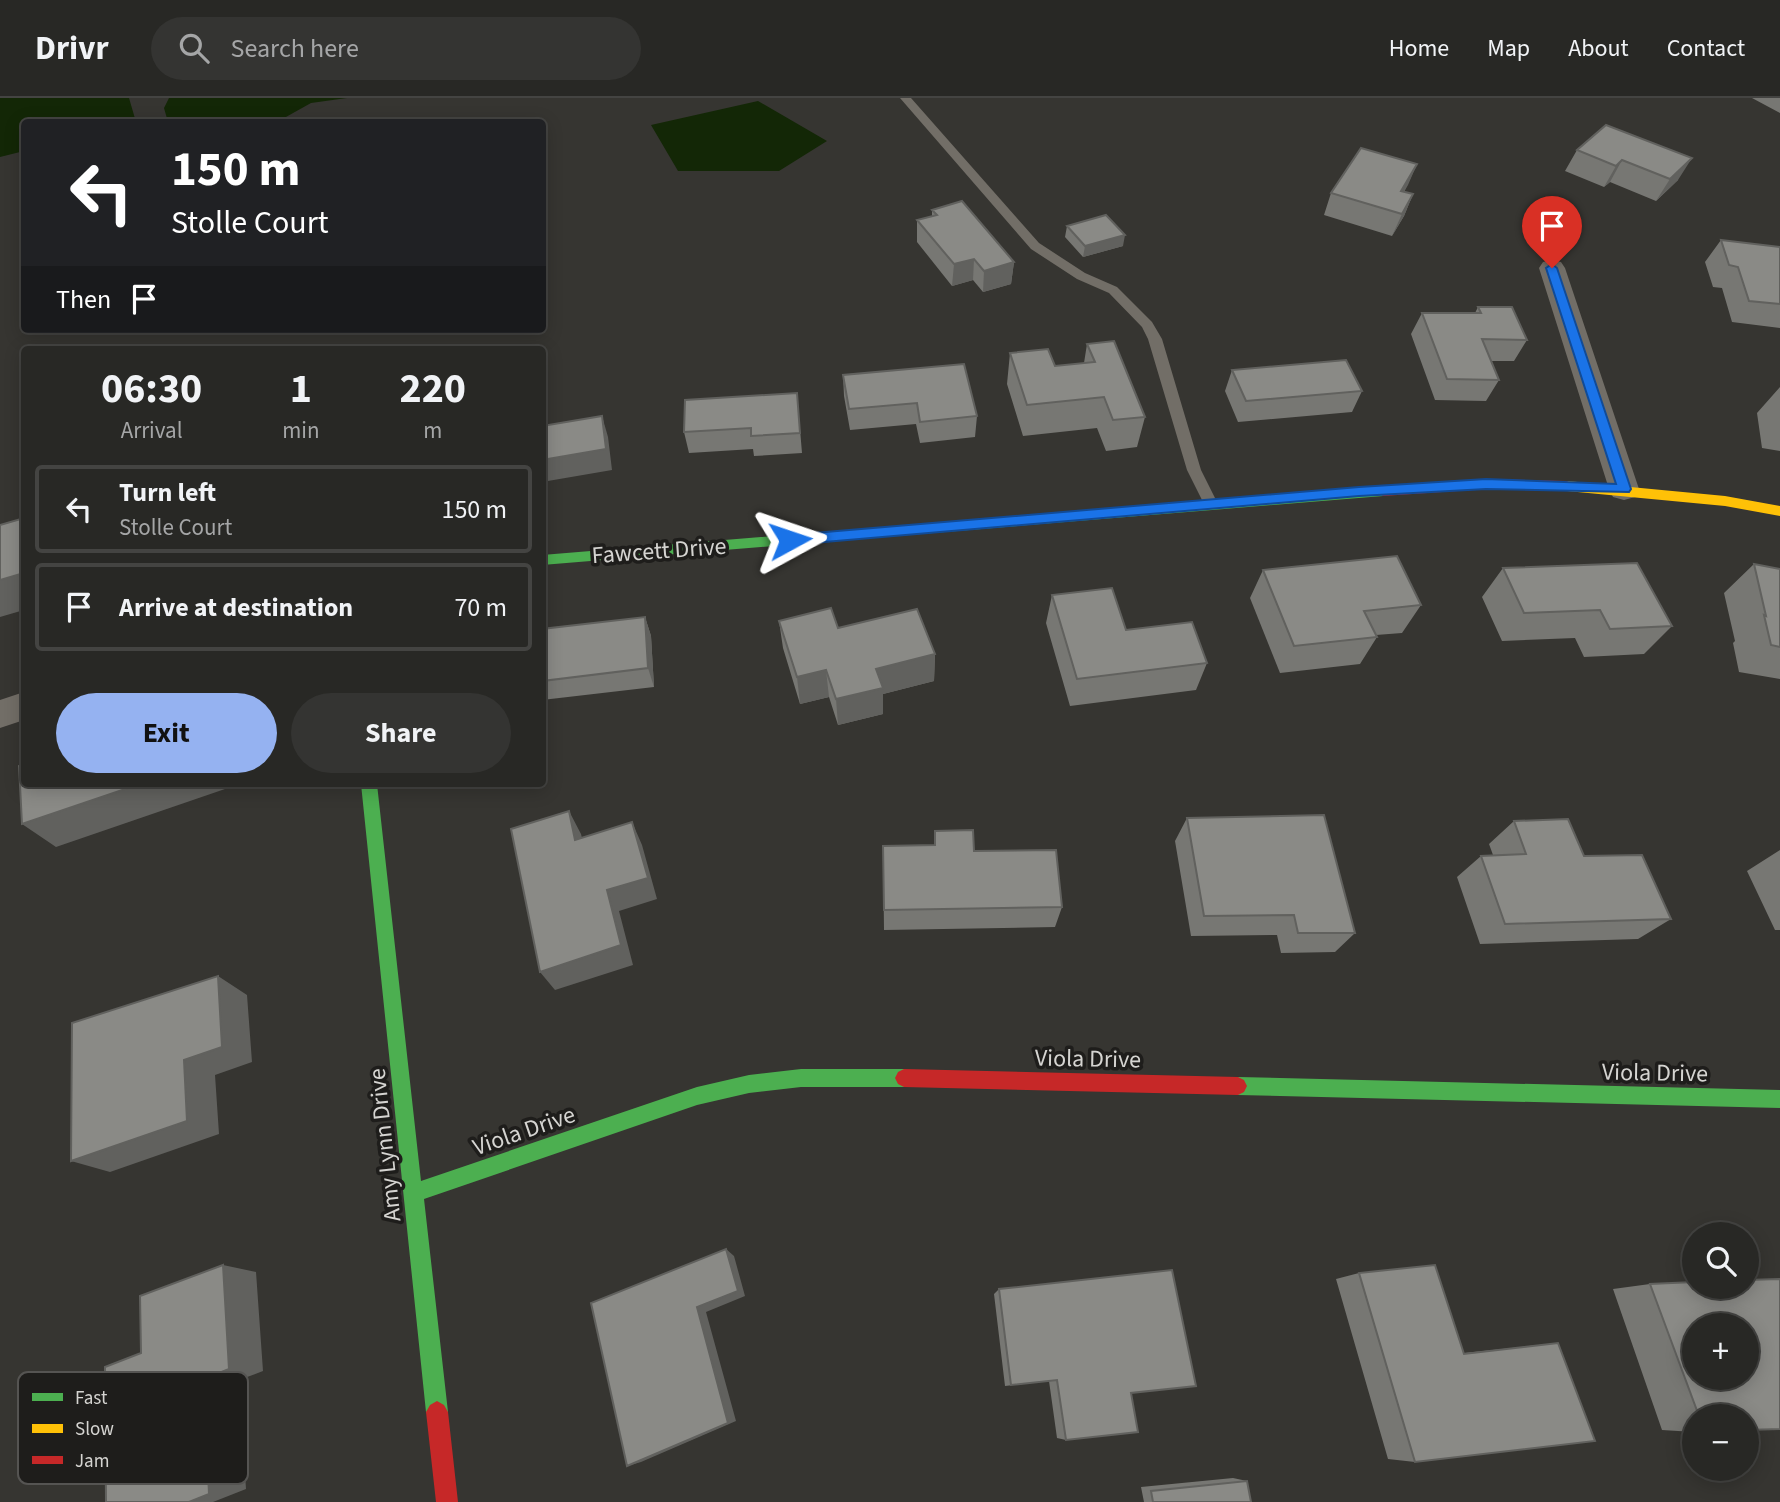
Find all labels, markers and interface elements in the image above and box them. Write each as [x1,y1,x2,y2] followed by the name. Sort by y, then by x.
[151,17,641,80] search box
[35,25,109,72] text: Drivr
[175,29,213,67] icon: search
[231,30,359,67] text: Search here
[1389,31,1449,66] text: Home
[1487,31,1530,66] text: Map
[1568,31,1629,66] text: About
[1667,31,1745,66] text: Contact
[171,135,300,205] text: 150 m
[56,147,147,238] icon: left
[1522,196,1582,268] pin
[171,200,329,246] text: Stolle Court
[1533,207,1571,245] icon: arrive
[125,280,163,318] icon: arrive
[56,281,111,318] text: Then
[101,359,202,419] text: 06:30
[290,359,312,419] text: 1
[399,359,466,419] text: 220
[121,414,183,447] text: Arrival
[282,414,320,447] text: min
[423,414,442,447] text: m
[119,474,216,511] text: Turn left
[60,490,98,528] icon: left
[441,491,507,528] text: 150 m
[753,503,827,577] position arrow
[119,511,232,544] text: Stolle Court
[590,529,728,573] street label: Fawcett Drive
[60,588,98,626] icon: arrive
[119,589,353,626] text: Arrive at destination
[454,589,507,626] text: 70 m
[56,693,277,773] button: Exit
[291,693,511,773] button: Share
[1035,1041,1141,1077] street label: Viola Drive
[1602,1055,1708,1091] street label: Viola Drive
[360,1067,410,1223] street label: Amy Lynn Drive
[468,1097,580,1165] street label: Viola Drive
[1682,1222,1759,1481] map controls
[1682,1222,1759,1299] button: search
[1682,1313,1759,1390] button: +
[18,1372,248,1484] legend
[75,1385,108,1412] text: Fast
[1682,1404,1759,1481] button: −
[75,1416,114,1443] text: Slow
[75,1448,109,1475] text: Jam

